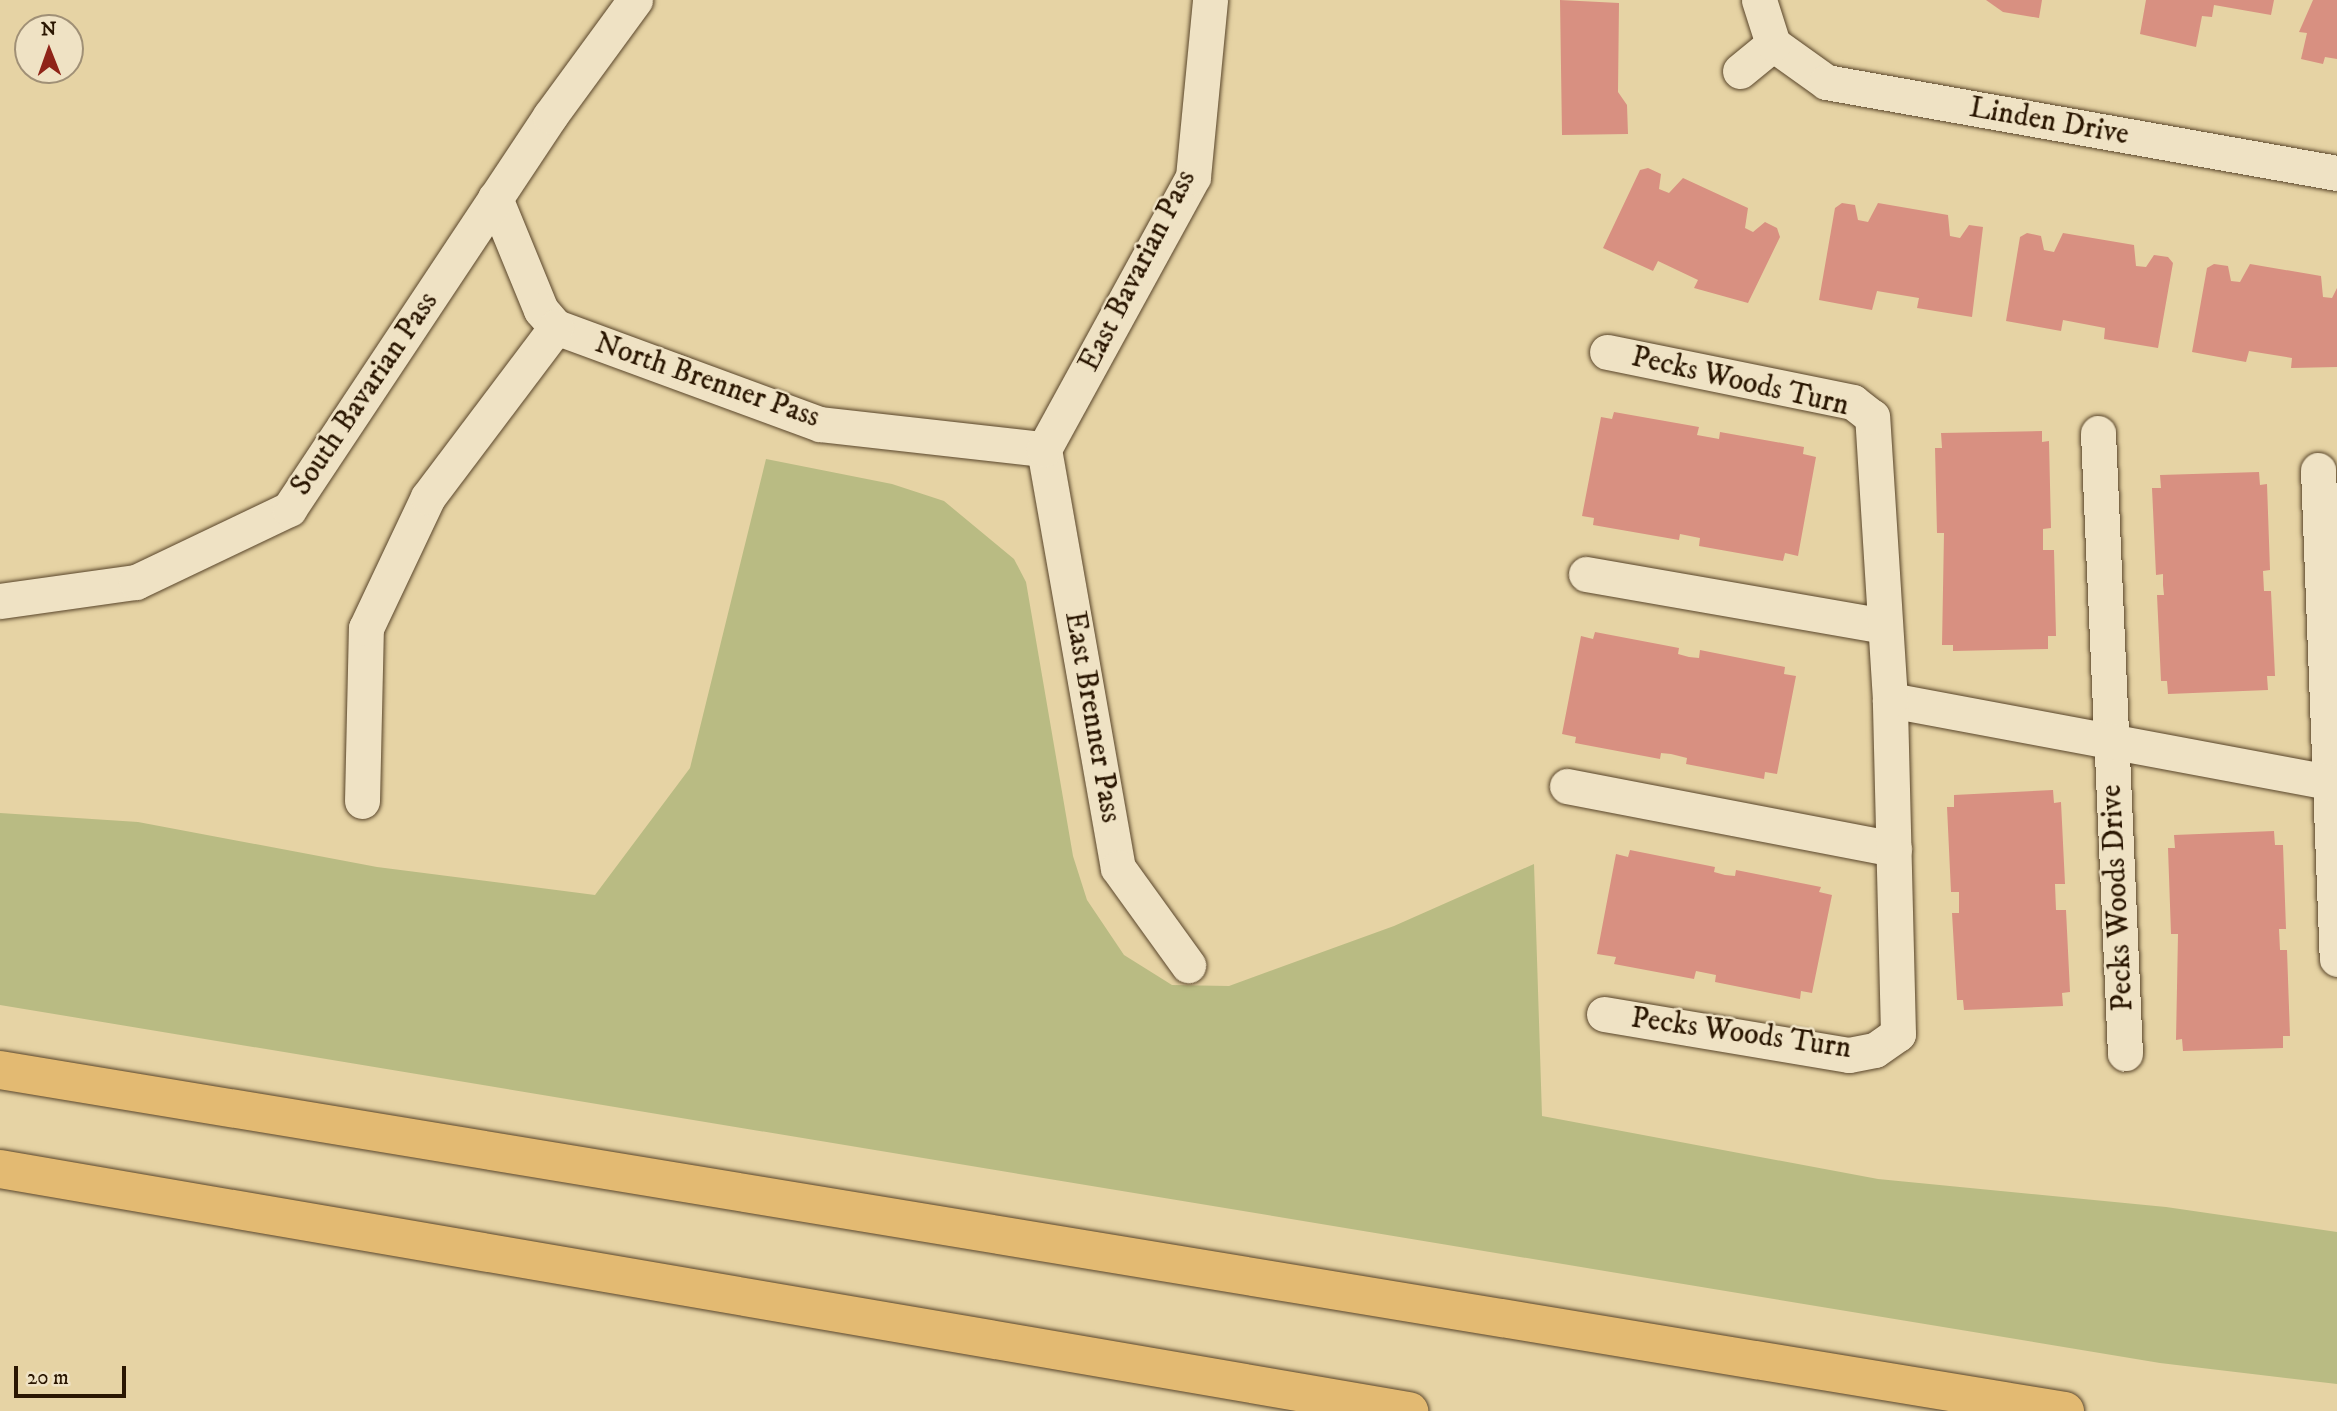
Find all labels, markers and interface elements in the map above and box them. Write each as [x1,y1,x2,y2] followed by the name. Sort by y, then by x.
[14,14,84,84] north arrow
[41,18,57,41] text: N
[1966,90,2132,154] street label: Linden Drive
[1072,164,1204,378] street label: East Bavarian Pass
[284,285,446,503] street label: South Bavarian Pass
[590,326,824,436] street label: North Brenner Pass
[1628,339,1852,425] street label: Pecks Woods Turn
[1056,609,1128,825] street label: East Brenner Pass
[2094,784,2142,1012] street label: Pecks Woods Drive
[1629,1001,1853,1067] street label: Pecks Woods Turn
[18,1352,130,1396] scale bar
[27,1365,69,1391] text: 20 m

